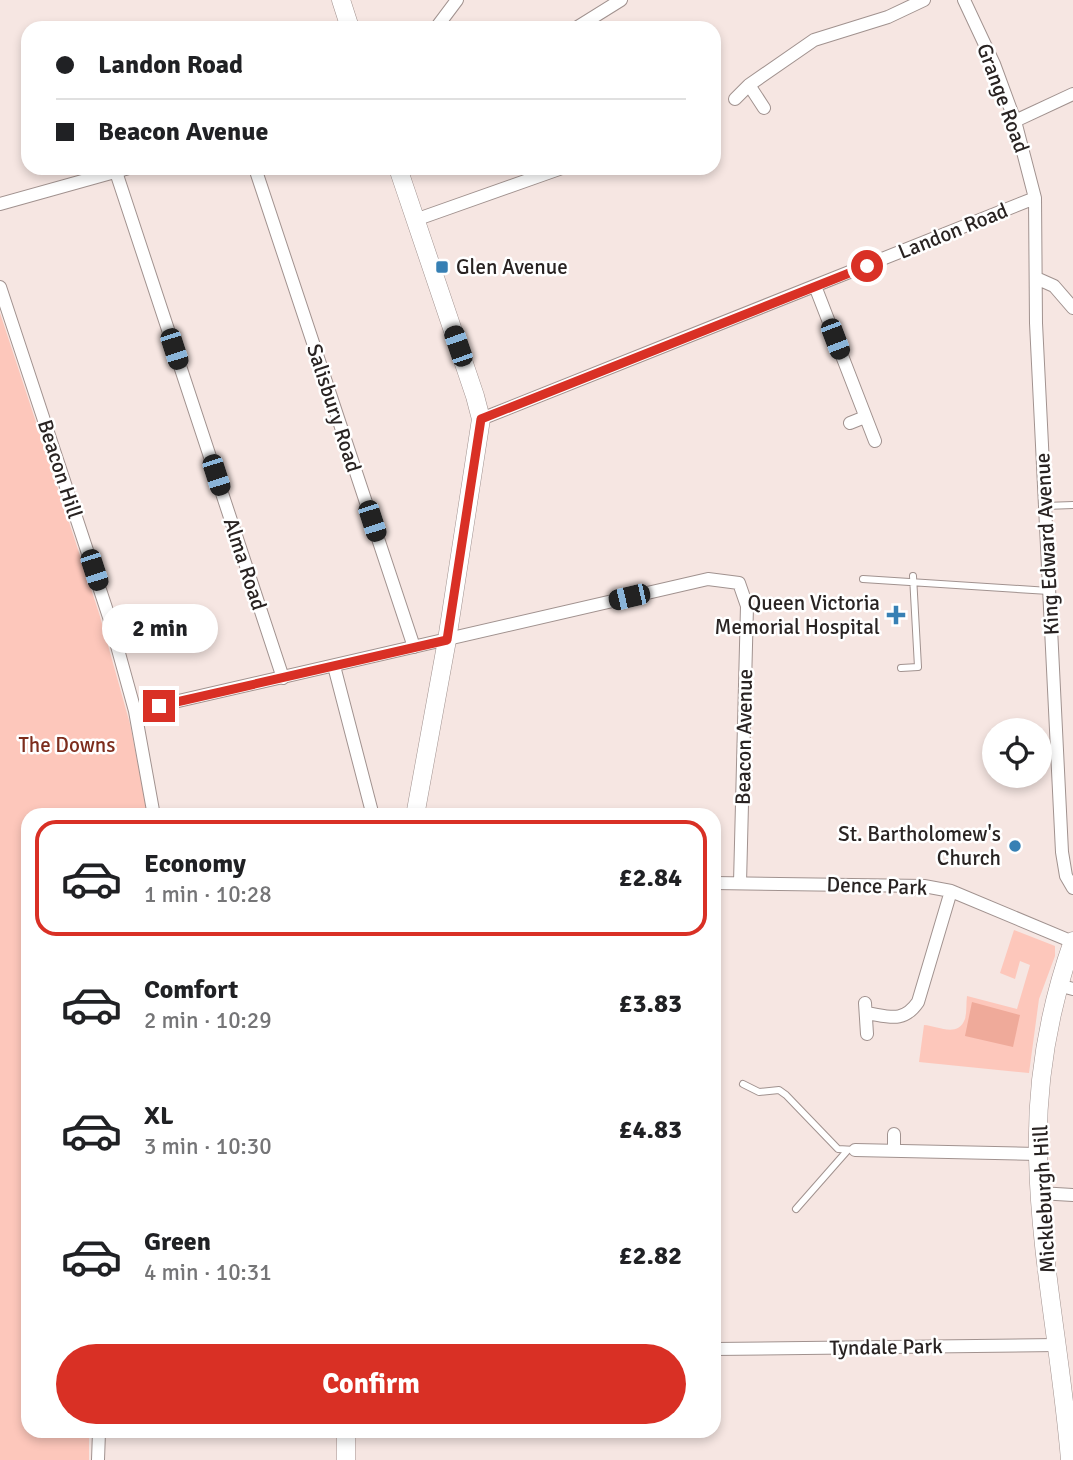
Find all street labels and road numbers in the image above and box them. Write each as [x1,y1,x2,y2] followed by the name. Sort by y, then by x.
[971,40,1035,156] street label: Grange Road
[894,197,1012,265] street label: Landon Road
[301,341,367,475] street label: Salisbury Road
[32,416,88,522] street label: Beacon Hill
[1029,452,1065,636] street label: King Edward Avenue
[218,514,272,614] street label: Alma Road
[730,669,758,805] street label: Beacon Avenue
[826,871,928,901] street label: Dence Park
[1027,1124,1061,1274] street label: Mickleburgh Hill
[829,1333,943,1361] street label: Tyndale Park

